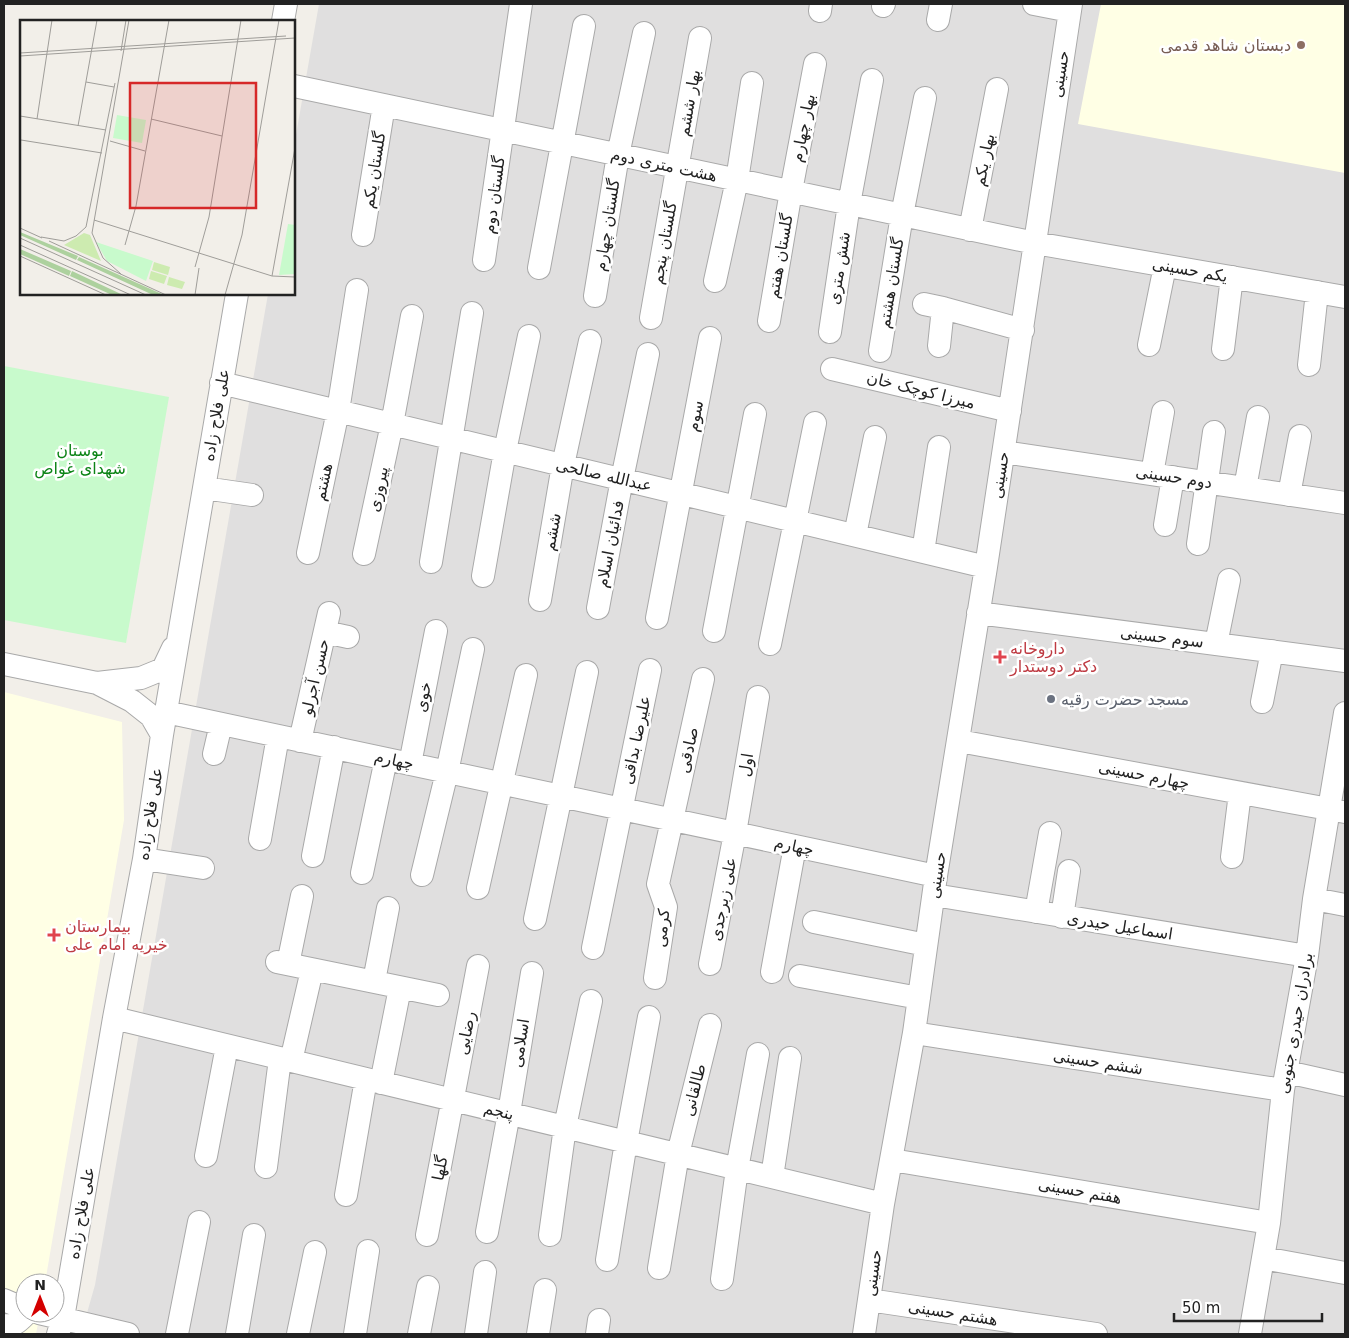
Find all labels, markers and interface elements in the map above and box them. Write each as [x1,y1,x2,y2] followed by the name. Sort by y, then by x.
[20,20,295,295] inset map
[1160,36,1291,55] place label: دبستان شاهد قدمی
[1295,39,1307,51] marker: دبستان شاهد قدمی
[1047,49,1073,99] street label: حسینی
[674,68,705,138] street label: بهار ششم
[787,92,820,164] street label: بهار چهارم
[359,130,390,210] street label: گلستان یکم
[970,132,999,188] street label: بهار یکم
[609,144,719,187] street label: هشت متری دوم
[479,154,510,235] street label: گلستان دوم
[590,177,625,273] street label: گلستان چهارم
[647,200,682,286] street label: گلستان پنجم
[763,212,797,300] street label: گلستان هفتم
[824,230,855,306] street label: شش متری
[874,236,908,330] street label: گلستان هشتم
[1151,254,1229,286] street label: یکم حسینی
[199,367,234,463] street label: علی فلاح زاده
[865,367,977,414] street label: میرزا کوچک خان
[683,399,708,434] street label: سوم
[34,441,126,479] park label: بوستان شهدای غواص
[987,450,1013,500] street label: حسینی
[554,455,654,495] street label: عبدالله صالحی
[310,461,336,503] street label: هشتم
[1134,462,1214,493] street label: دوم حسینی
[364,464,393,514] street label: پیروزی
[592,499,628,589] street label: فدائیان اسلام
[539,511,565,553] street label: ششم
[1119,622,1205,653] street label: سوم حسینی
[297,637,334,718] street label: حسن آجرلو
[1009,639,1097,677] place label: داروخانه دکتر دوستدار
[994,651,1006,663] marker: داروخانه دکتر دوستدار
[411,680,436,714] street label: خوی
[1061,690,1189,710] place label: مسجد حضرت رقیه
[1045,693,1057,705] marker: مسجد حضرت رقیه
[617,694,656,786] street label: علیرضا بداقی
[674,725,702,775] street label: صادقی
[372,747,415,774] street label: چهارم
[735,752,758,778] street label: اول
[1097,757,1191,794] street label: چهارم حسینی
[133,766,168,862] street label: علی فلاح زاده
[772,833,815,860] street label: چهارم
[924,850,950,900] street label: حسینی
[706,855,741,943] street label: علی زبرجدی
[651,908,674,948] street label: کرمی
[1066,908,1174,945] street label: اسماعیل حیدری
[65,917,168,955] place label: بیمارستان خیریه امام علی
[47,928,61,942] marker: بیمارستان خیریه امام علی
[1273,951,1318,1095] street label: برادران حیدری جنوبی
[452,1010,481,1057] street label: رضایی
[507,1017,533,1069] street label: اسلامی
[1052,1046,1144,1078] street label: ششم حسینی
[678,1062,710,1118] street label: طالقانی
[482,1098,516,1125] street label: پنجم
[428,1153,453,1182] street label: گلها
[64,1165,99,1261] street label: علی فلاح زاده
[1037,1174,1123,1208] street label: هفتم حسینی
[860,1248,886,1298] street label: حسینی
[15,1273,65,1323] north arrow
[34,1277,46,1293] text: N
[1174,1290,1322,1322] scale bar
[907,1297,999,1329] street label: هشتم حسینی
[1182,1299,1220,1317] text: 50 m

